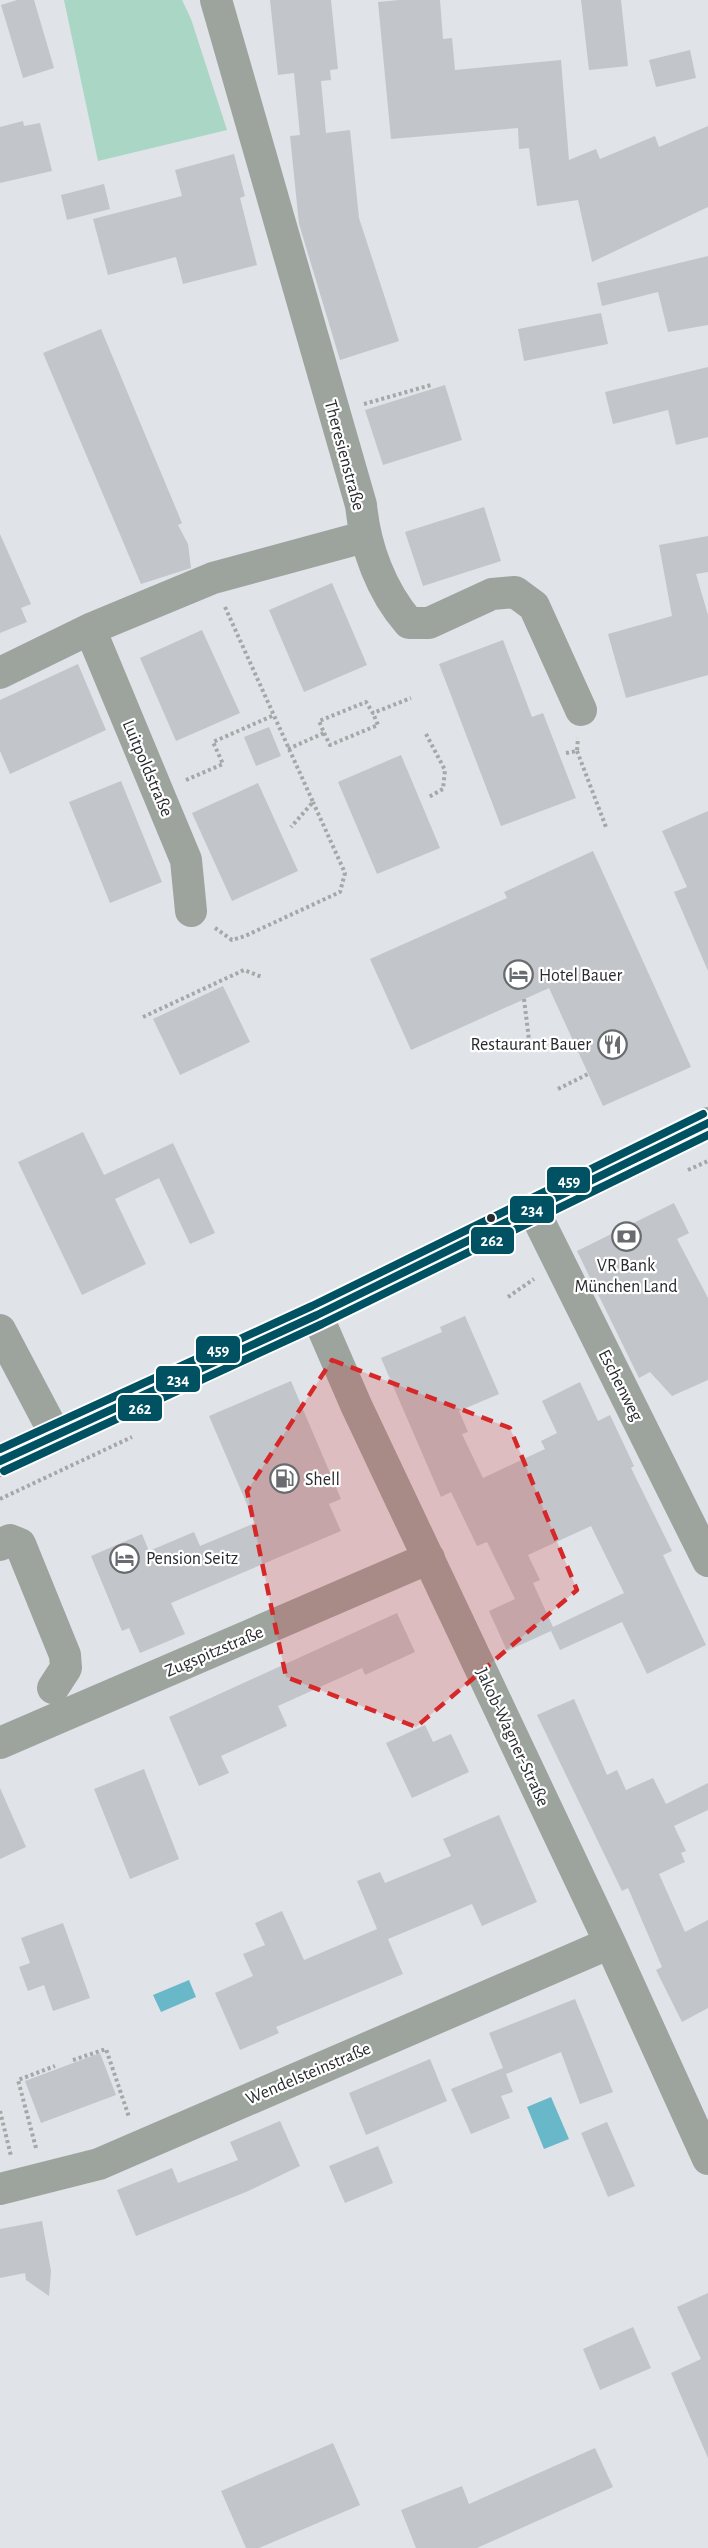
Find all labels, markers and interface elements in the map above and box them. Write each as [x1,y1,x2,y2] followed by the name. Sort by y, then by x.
[321,398,367,512] street label: Theresienstraße
[119,717,176,819] street label: Luitpoldstraße
[502,959,534,991] hotel icon: Hotel Bauer
[539,967,622,985] place label: Hotel Bauer
[596,1028,628,1060] restaurant icon: Restaurant Bauer
[471,1036,591,1054] place label: Restaurant Bauer
[546,1166,591,1194] line badge: 459
[558,1173,581,1189] text: 459
[509,1195,555,1224] line badge: 234
[521,1202,543,1218] text: 234
[485,1212,497,1224] unlabelled marker
[610,1220,642,1252] bank icon: VR Bank München Land
[470,1226,515,1255] line badge: 262
[481,1233,504,1249] text: 262
[574,1257,678,1296] place label: VR Bank München Land
[195,1335,241,1364] line badge: 459
[207,1342,230,1358] text: 459
[594,1347,646,1424] street label: Eschenweg
[155,1365,201,1393] line badge: 234
[167,1372,189,1388] text: 234
[117,1394,163,1422] line badge: 262
[129,1401,152,1417] text: 262
[268,1463,300,1495] fuel station icon: Shell
[305,1471,340,1489] place label: Shell
[109,1542,141,1574] hotel icon: Pension Seitz
[146,1550,238,1568] place label: Pension Seitz
[162,1623,266,1681] street label: Zugspitzstraße
[472,1665,552,1809] street label: Jakob-Wagner-Straße
[243,2040,373,2108] street label: Wendelsteinstraße

